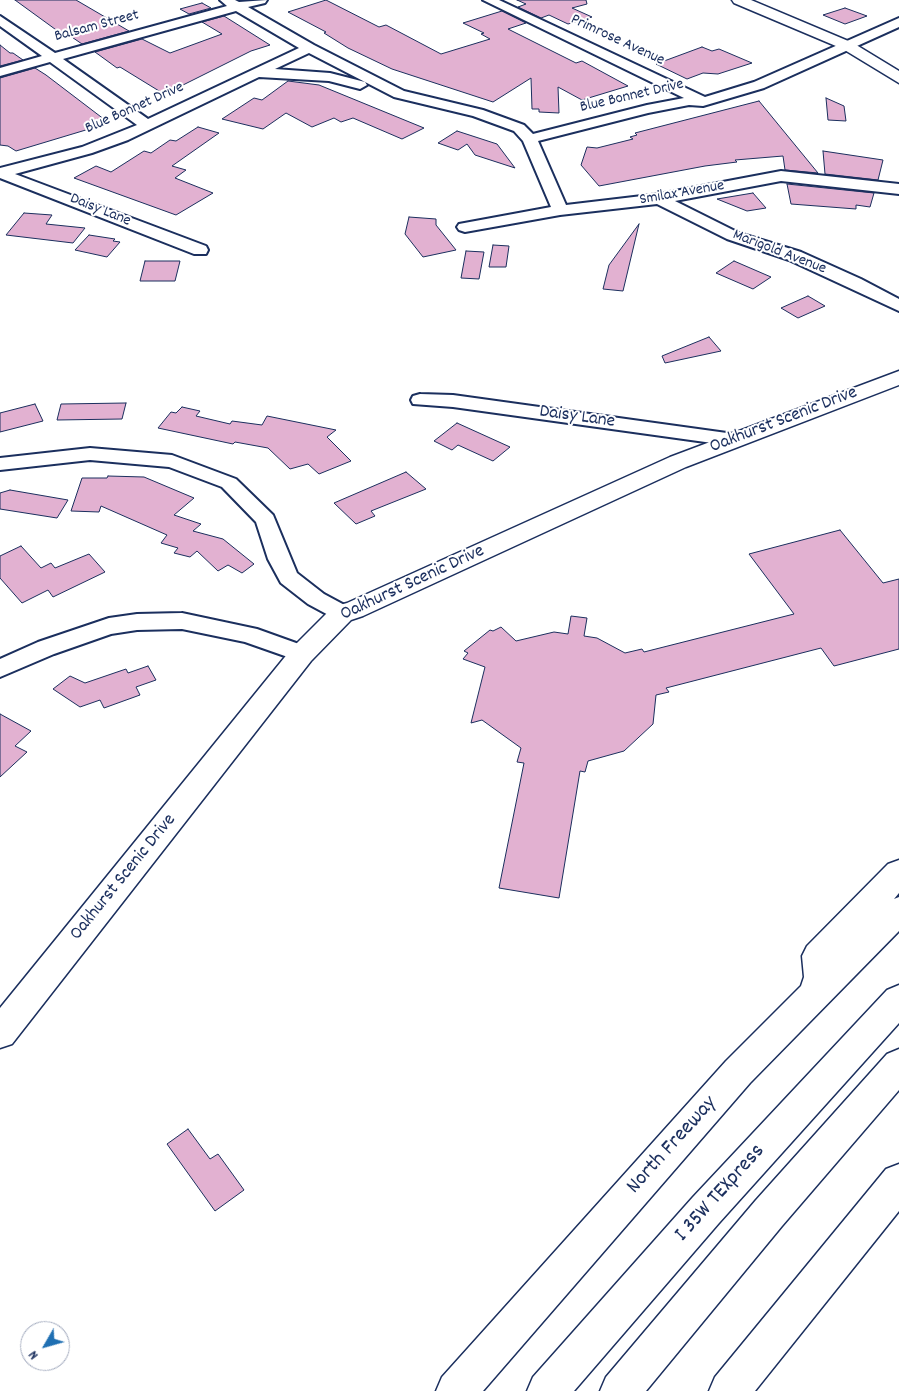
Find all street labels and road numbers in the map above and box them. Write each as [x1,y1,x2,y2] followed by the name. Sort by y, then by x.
[53,7,141,47] street label: Balsam Street
[567,11,667,71] street label: Primrose Avenue
[578,76,686,118] street label: Blue Bonnet Drive
[83,79,187,139] street label: Blue Bonnet Drive
[638,177,726,211] street label: Smilax Avenue
[67,190,133,232] street label: Daisy Lane
[730,226,828,280] street label: Marigold Avenue
[707,382,861,460] street label: Oakhurst Scenic Drive
[538,401,616,435] street label: Daisy Lane
[337,541,489,627] street label: Oakhurst Scenic Drive
[66,810,182,946] street label: Oakhurst Scenic Drive
[622,1092,724,1200] street label: North Freeway
[670,1140,772,1248] street label: I 35W TEXpress

